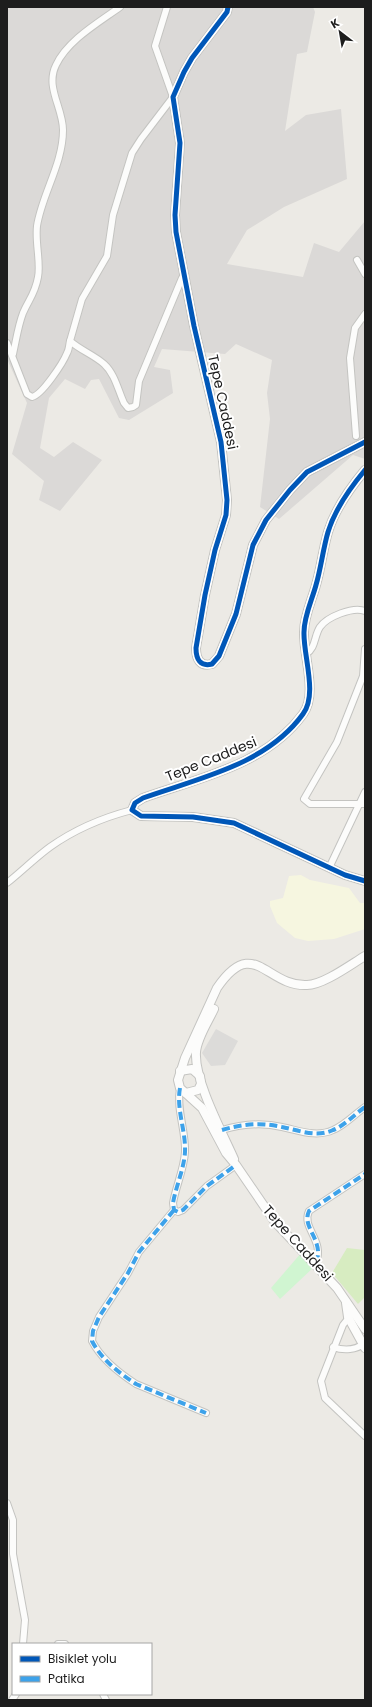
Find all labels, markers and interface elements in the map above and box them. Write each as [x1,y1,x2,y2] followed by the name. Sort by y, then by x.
[320,12,360,52] north arrow
[327,14,343,32] text: K
[203,353,243,451] street label: Tepe Caddesi
[162,732,260,786] street label: Tepe Caddesi
[258,1200,338,1286] street label: Tepe Caddesi
[12,1643,152,1695] legend
[48,1650,117,1667] text: Bisiklet yolu
[48,1670,85,1687] text: Patika

